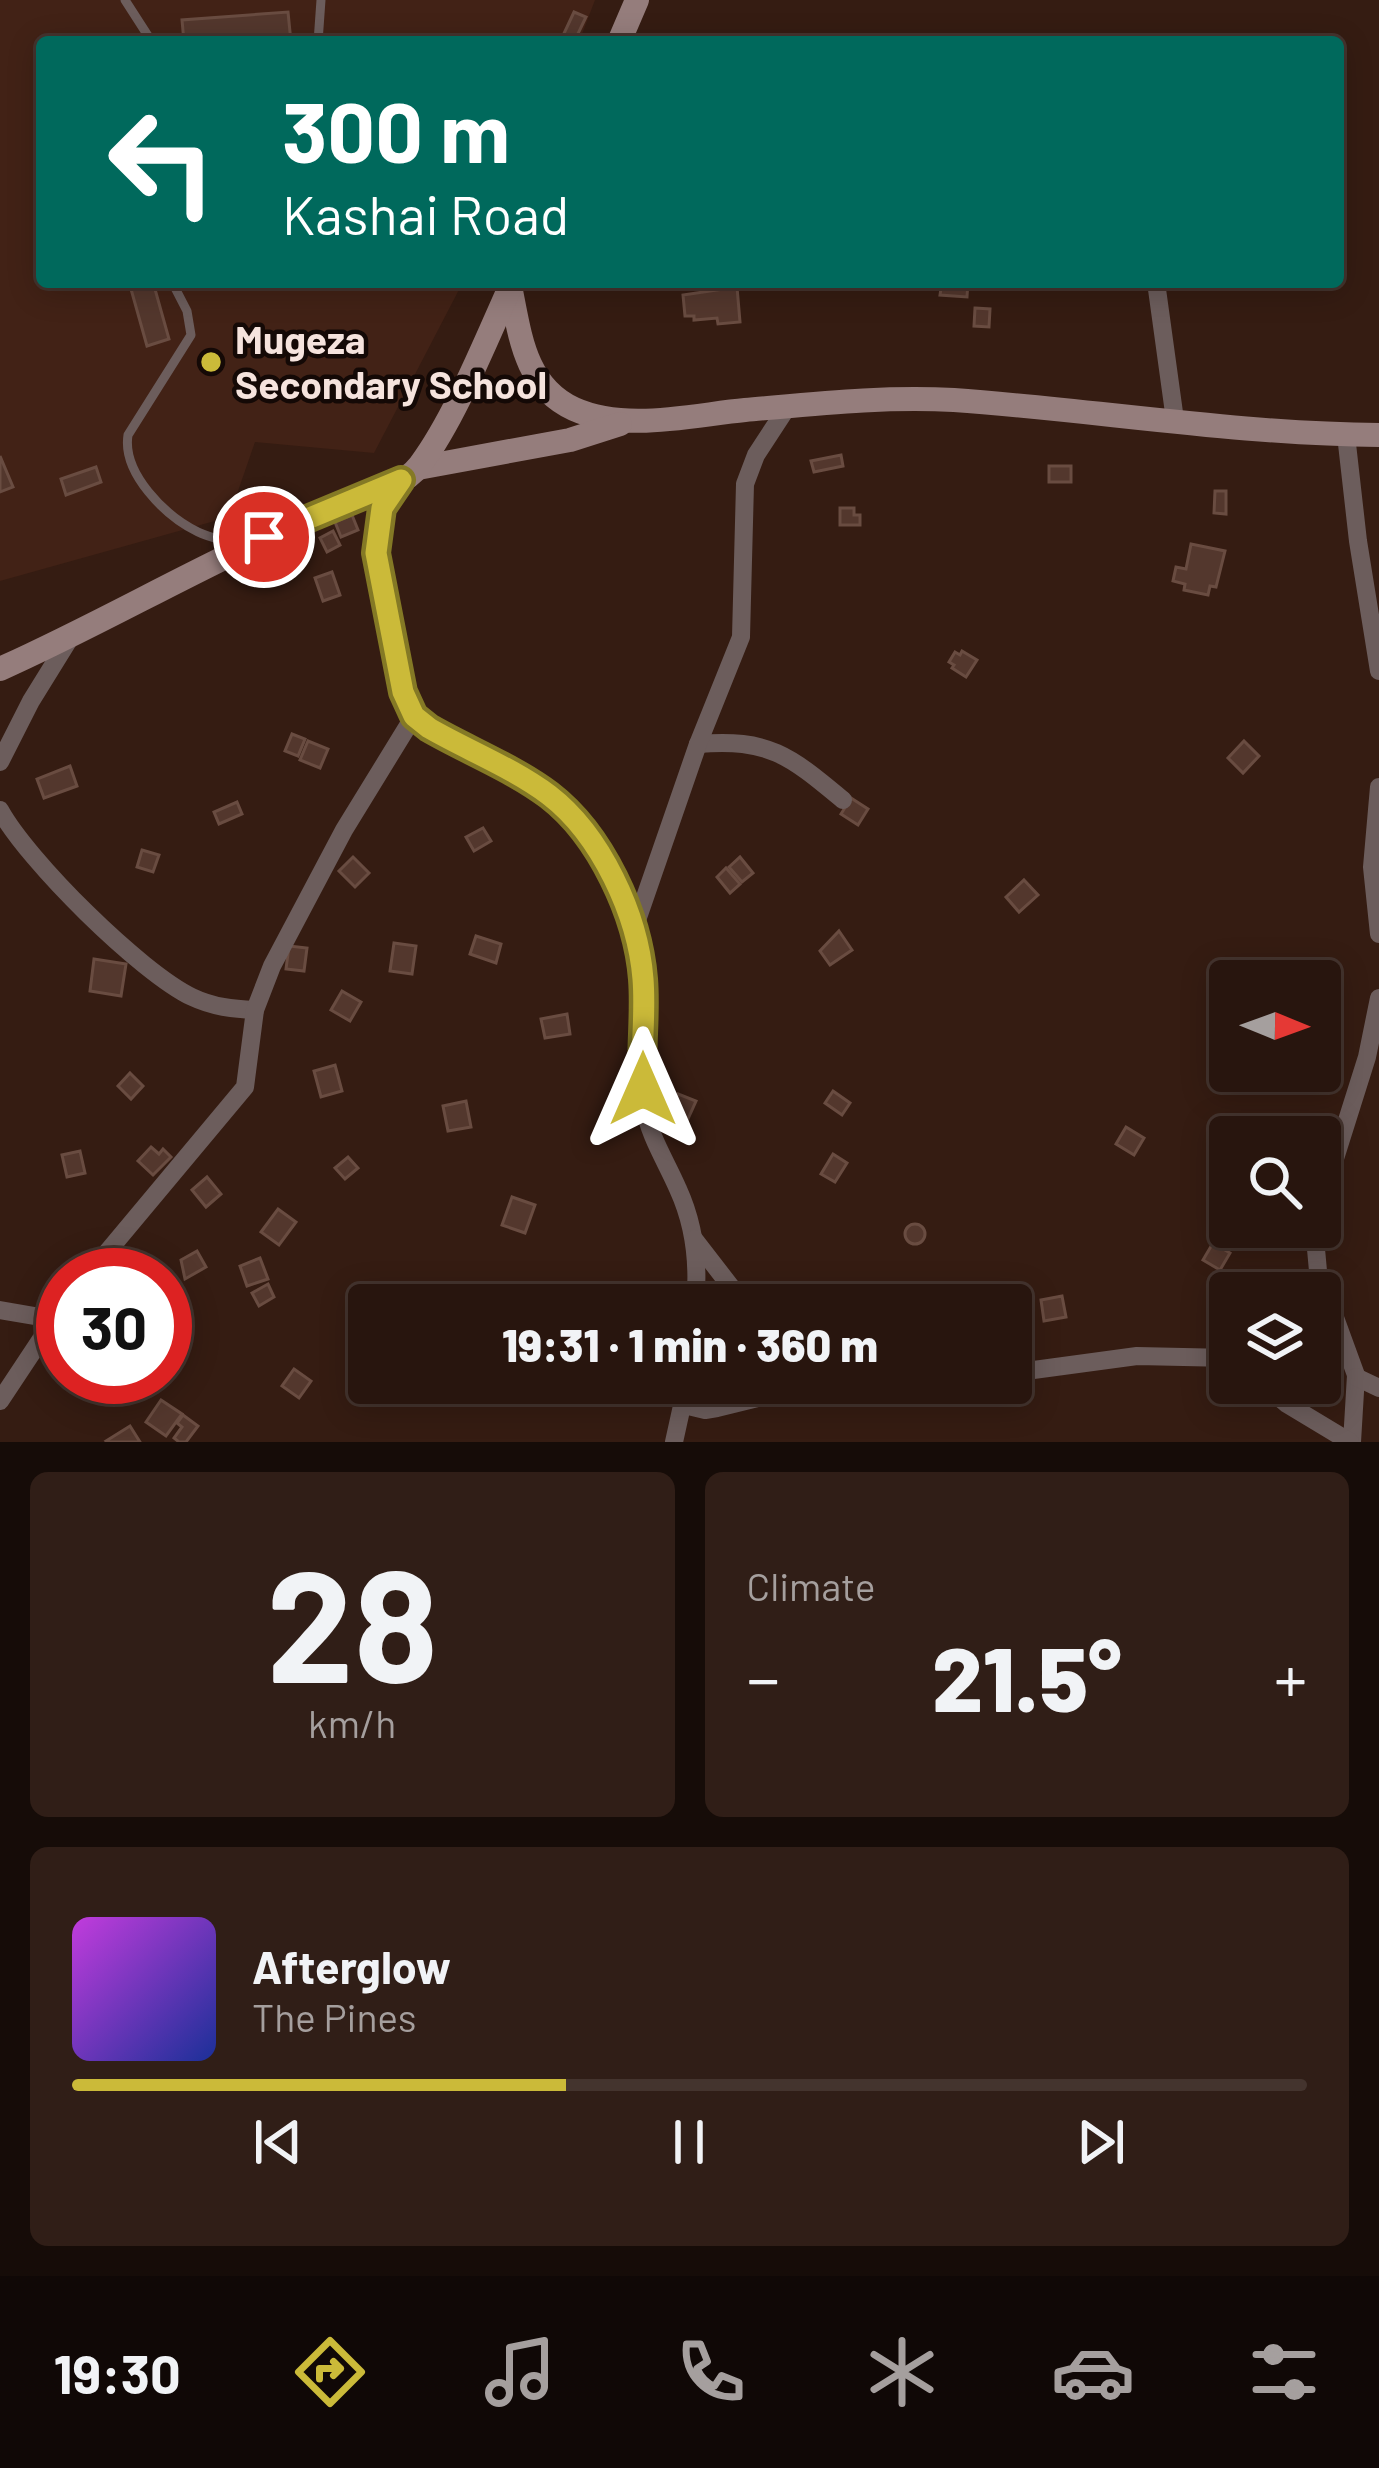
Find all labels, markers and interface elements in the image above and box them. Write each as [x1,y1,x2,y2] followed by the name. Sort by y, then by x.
[282,79,510,180] text: 300 m
[84,84,240,240] icon: left
[282,181,569,246] text: Kashai Road
[235,315,547,407] place label: Mugeza Secondary School
[198,349,224,375] marker: Mugeza Secondary School
[213,486,315,588] pin
[231,504,297,570] icon: arrive
[1209,960,1341,1092] north arrow
[1209,960,1341,1404] map controls
[580,1026,706,1152] position arrow
[1209,1116,1341,1248] button: search
[36,1248,192,1404] speed limit sign: 30
[1209,1272,1341,1404] button: layers
[502,1317,878,1371] text: 19:31 · 1 min · 360 m
[266,1527,438,1714] text: 28
[747,1562,876,1609] text: Climate
[932,1622,1122,1730] text: 21.5°
[747,1637,780,1716] text: −
[1274,1637,1307,1716] text: +
[308,1699,396,1746] text: km/h
[252,1939,451,1993] text: Afterglow
[252,1993,417,2040] text: The Pines
[245,2109,311,2175] icon: previous
[656,2109,722,2175] icon: pause
[1068,2109,1134,2175] icon: next
[288,2330,372,2414] icon: directions
[478,2330,562,2414] icon: music
[669,2330,753,2414] icon: phone
[860,2330,944,2414] icon: climate
[1051,2330,1135,2414] icon: car
[1242,2330,1326,2414] icon: filters
[53,2340,181,2405] text: 19:30

